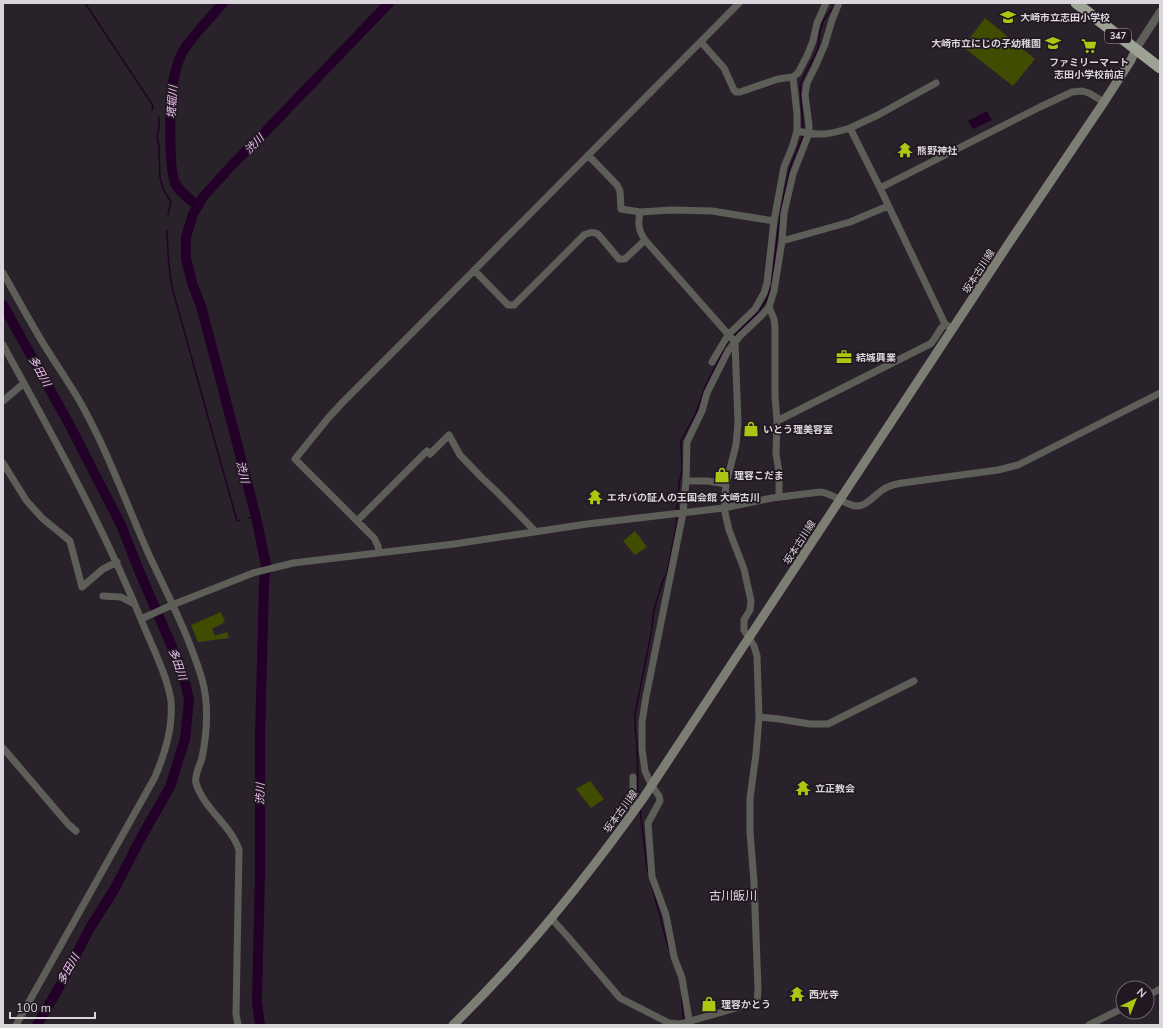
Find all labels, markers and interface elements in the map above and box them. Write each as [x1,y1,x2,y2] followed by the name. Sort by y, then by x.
[999,8,1017,26] school or university icon: 大崎市立志田小学校
[1020,11,1110,25] place label: 大崎市立志田小学校
[1105,29,1131,43] road number: 347
[1044,34,1062,52] school or university icon: 大崎市立にじの子幼稚園
[931,37,1041,51] place label: 大崎市立にじの子幼稚園
[1080,37,1098,55] supermarket icon: ファミリーマート 志田小学校前店
[1049,56,1129,82] place label: ファミリーマート 志田小学校前店
[164,84,181,119] water label: 境堀川
[241,131,268,157] water label: 渋川
[896,141,914,159] temple icon: 熊野神社
[917,144,958,158] place label: 熊野神社
[959,247,998,296] street label: 坂本古川線
[835,348,853,366] office icon: 結城興業
[856,351,896,365] place label: 結城興業
[25,353,55,390] water label: 多田川
[742,420,760,438] shop icon: いとう理美容室
[763,423,833,437] place label: いとう理美容室
[233,460,253,486] water label: 渋川
[713,466,731,484] shop icon: 理容こだま
[734,469,784,483] place label: 理容こだま
[586,488,604,506] temple icon: エホバの証人の王国会館 大崎古川
[607,491,760,505] place label: エホバの証人の王国会館 大崎古川
[780,518,819,567] street label: 坂本古川線
[165,646,190,683] water label: 多田川
[794,779,812,797] temple icon: 立正教会
[253,782,268,805] water label: 渋川
[815,782,855,796] place label: 立正教会
[600,787,641,836] street label: 坂本古川線
[709,888,757,904] district label: 古川飯川
[54,950,83,987] water label: 多田川
[1115,980,1155,1020] north arrow
[788,985,806,1003] temple icon: 西光寺
[1133,985,1150,1001] text: N
[809,988,839,1002] place label: 西光寺
[10,994,95,1020] scale bar
[700,995,718,1013] shop icon: 理容かとう
[721,998,771,1012] place label: 理容かとう
[16,1000,51,1016] text: 100 m

